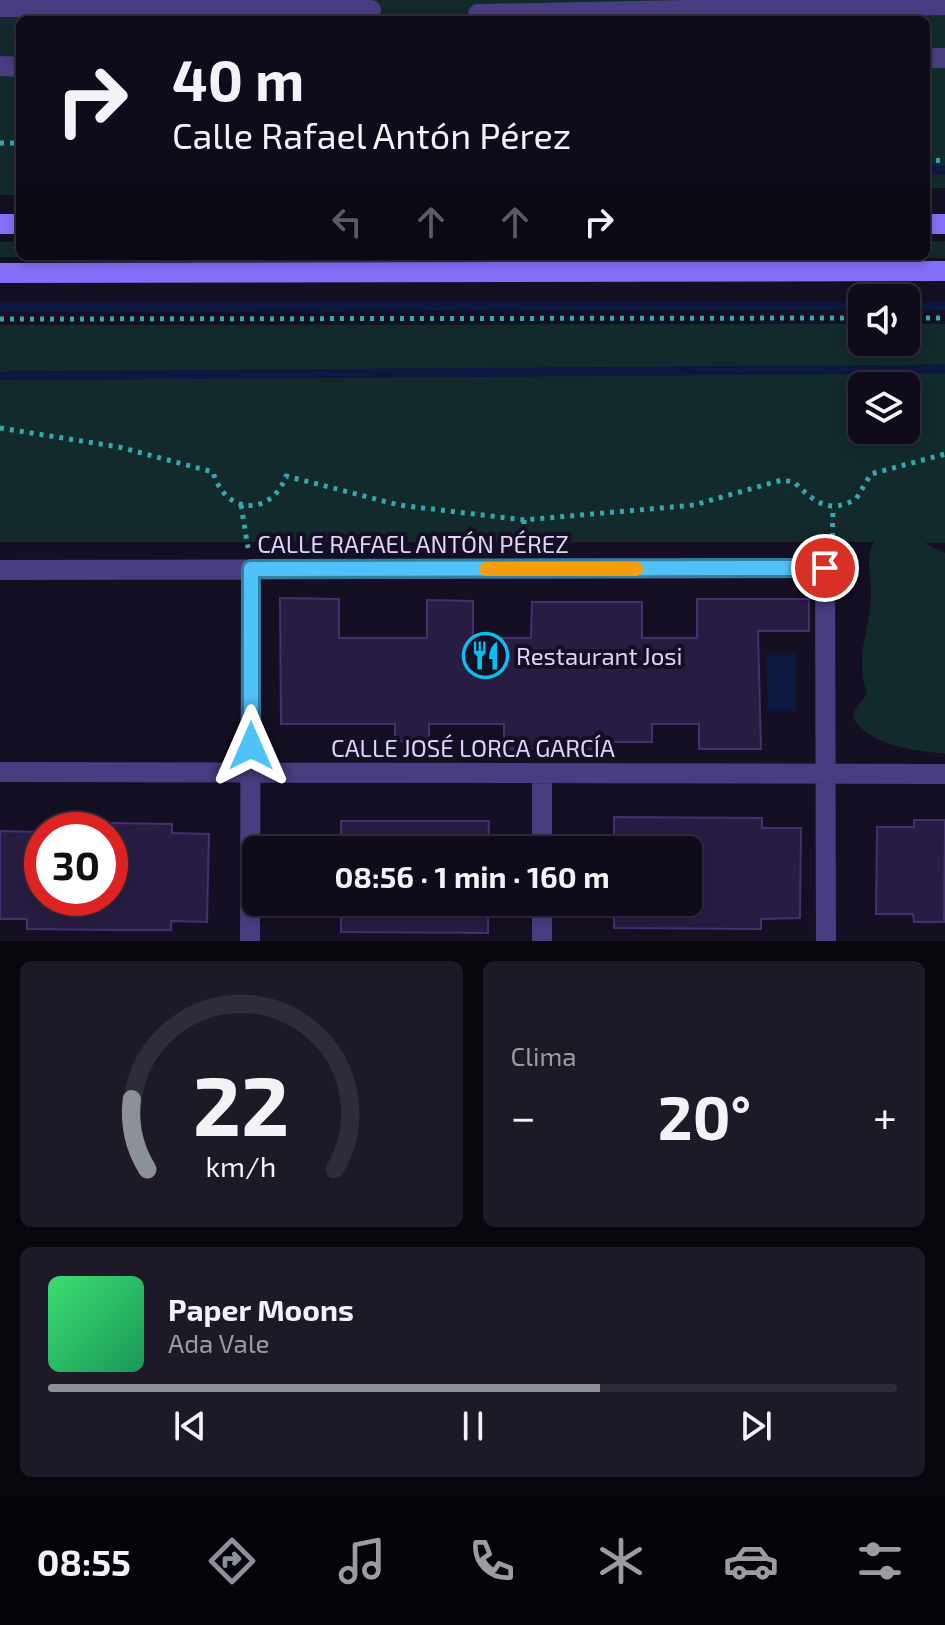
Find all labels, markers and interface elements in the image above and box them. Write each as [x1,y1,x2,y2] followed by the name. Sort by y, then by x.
[172,45,304,112] text: 40 m
[40,48,144,152] icon: right
[172,113,571,156] text: Calle Rafael Antón Pérez
[325,200,369,244] icon: left
[409,200,453,244] icon: ahead
[493,200,537,244] icon: ahead
[577,200,621,244] icon: right
[848,284,920,444] map controls
[848,284,920,356] button: sound
[848,372,920,444] button: layers
[257,529,569,558] street label: CALLE RAFAEL ANTÓN PÉREZ
[791,534,859,602] pin
[803,546,847,590] icon: arrive
[461,631,509,679] restaurant icon: Restaurant Josi
[516,641,683,670] place label: Restaurant Josi
[209,704,293,788] position arrow
[331,733,615,762] street label: CALLE JOSÉ LORCA GARCÍA
[24,812,128,916] speed limit sign: 30
[334,858,610,894] text: 08:56 · 1 min · 160 m
[511,1040,577,1071] text: Clima
[193,1053,290,1153] text: 22
[658,1080,751,1152] text: 20°
[511,1089,536,1142] text: −
[873,1089,897,1142] text: +
[206,1148,277,1183] text: km/h
[168,1291,354,1327] text: Paper Moons
[168,1327,270,1358] text: Ada Vale
[168,1404,212,1448] icon: previous
[451,1404,495,1448] icon: pause
[734,1404,778,1448] icon: next
[204,1533,260,1589] icon: directions
[334,1533,390,1589] icon: music
[464,1533,520,1589] icon: phone
[593,1533,649,1589] icon: climate
[723,1533,779,1589] icon: car
[852,1533,908,1589] icon: filters
[37,1540,131,1583] text: 08:55

